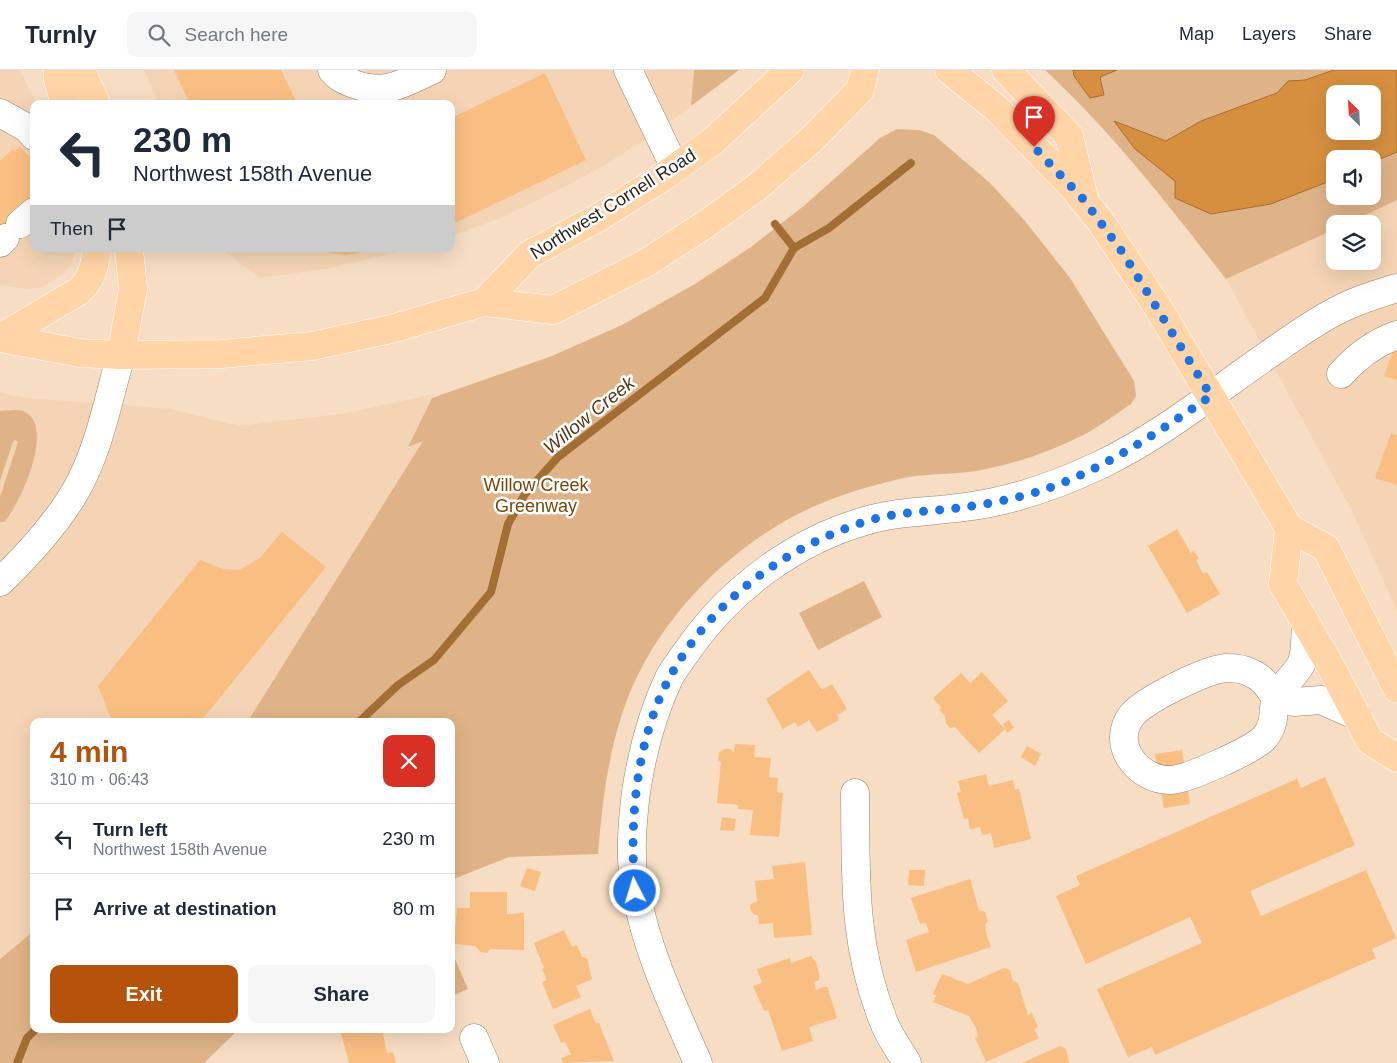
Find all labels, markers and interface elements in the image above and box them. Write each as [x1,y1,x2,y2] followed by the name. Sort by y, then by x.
[127,12,477,57] search box
[25,21,97,48] text: Turnly
[145,21,173,49] icon: search
[185,24,288,45] text: Search here
[1179,24,1214,44] text: Map
[1242,24,1296,44] text: Layers
[1324,24,1372,44] text: Share
[1326,85,1381,140] north arrow
[1326,85,1381,270] map controls
[1013,96,1055,147] pin
[1020,103,1048,131] icon: arrive
[50,120,115,185] icon: left
[133,120,232,159] text: 230 m
[527,145,699,263] street label: Northwest Cornell Road
[1326,150,1381,205] button: sound
[133,161,372,186] text: Northwest 158th Avenue
[103,215,131,243] icon: arrive
[1326,215,1381,270] button: layers
[50,218,93,239] text: Then
[539,371,640,458] water label: Willow Creek
[483,475,590,516] park label: Willow Creek Greenway
[50,735,128,768] text: 4 min
[383,735,435,787] button: close
[50,771,149,788] text: 310 m · 06:43
[93,819,168,840] text: Turn left
[50,825,78,853] icon: left
[382,828,435,849] text: 230 m
[93,841,267,858] text: Northwest 158th Avenue
[608,864,660,916] position arrow
[50,895,78,923] icon: arrive
[93,898,277,919] text: Arrive at destination
[393,898,435,919] text: 80 m
[50,965,238,1023] button: Exit
[248,965,435,1023] button: Share

